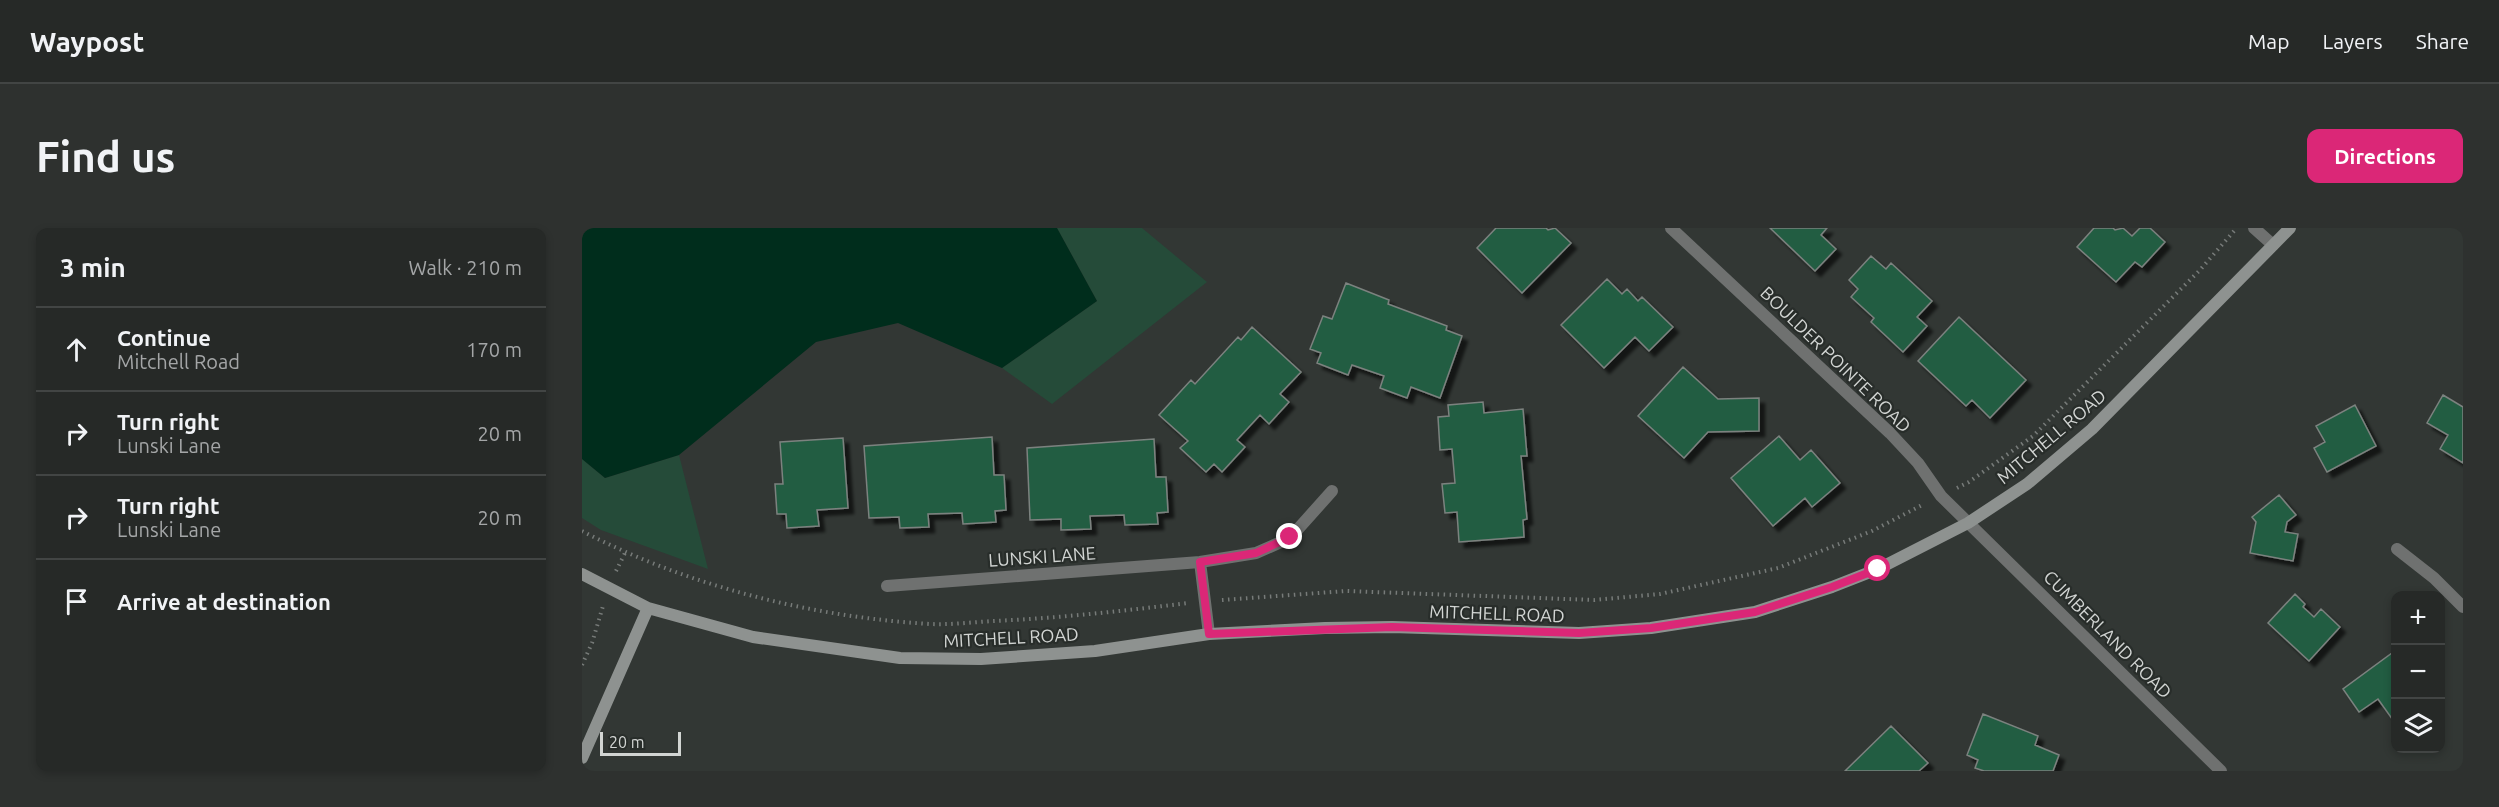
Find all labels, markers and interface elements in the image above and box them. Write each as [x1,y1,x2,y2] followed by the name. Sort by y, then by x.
[30,26,144,57] text: Waypost
[2248,29,2289,53] text: Map
[2322,29,2383,53] text: Layers
[2416,29,2469,53] text: Share
[2307,129,2463,183] button: Directions
[36,133,175,180] text: Find us
[60,253,126,282] text: 3 min
[409,256,522,279] text: Walk · 210 m
[1757,282,1915,436] street label: BOULDER POINTE ROAD
[117,325,211,350] text: Continue
[60,333,93,366] icon: ahead
[466,338,522,361] text: 170 m
[117,350,240,373] text: Mitchell Road
[1993,385,2109,487] street label: MITCHELL ROAD
[117,409,219,434] text: Turn right
[60,417,93,450] icon: right
[478,422,522,445] text: 20 m
[117,434,221,457] text: Lunski Lane
[117,493,219,518] text: Turn right
[60,501,93,534] icon: right
[478,506,522,529] text: 20 m
[117,518,221,541] text: Lunski Lane
[1276,523,1302,549] route end
[988,542,1096,570] street label: LUNSKI LANE
[1864,555,1890,581] route start
[2040,566,2176,702] street label: CUMBERLAND ROAD
[60,585,93,618] icon: arrive
[117,589,331,614] text: Arrive at destination
[2391,591,2445,753] map controls
[2391,591,2445,645] button: +
[1429,601,1565,625] street label: MITCHELL ROAD
[943,623,1079,651] street label: MITCHELL ROAD
[2391,645,2445,699] button: −
[2391,699,2445,753] button: layers
[600,729,681,756] scale bar
[609,733,645,751] text: 20 m

